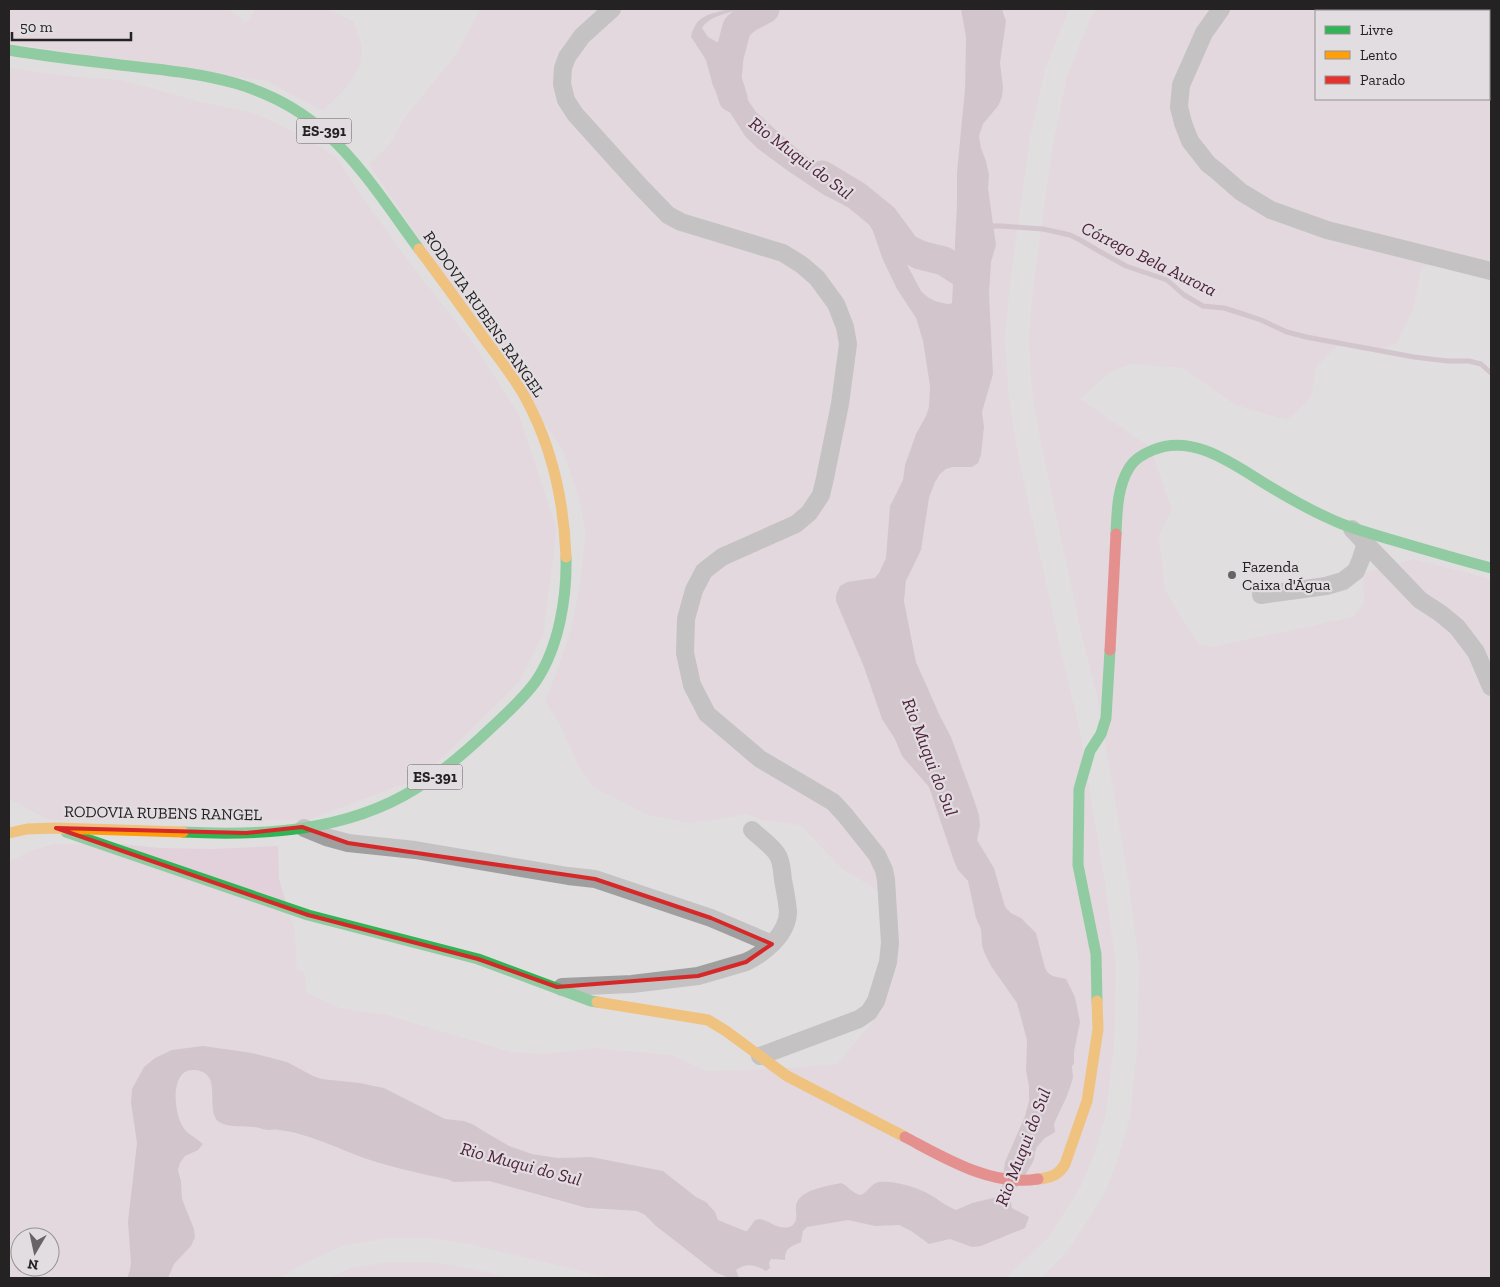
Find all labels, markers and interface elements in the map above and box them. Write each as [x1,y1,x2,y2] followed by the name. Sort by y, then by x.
[12,10,131,42] scale bar
[1315,10,1490,100] legend
[20,18,53,36] text: 50 m
[1360,21,1393,39] text: Livre
[1360,46,1397,64] text: Lento
[1360,71,1406,89] text: Parado
[745,112,857,204] water label: Rio Muqui do Sul
[296,118,352,144] road number: ES-391
[1078,217,1220,301] water label: Córrego Bela Aurora
[419,227,549,401] street label: RODOVIA RUBENS RANGEL
[1242,557,1331,594] place label: Fazenda Caixa d'Água
[1226,569,1238,581] marker: Fazenda Caixa d'Água
[897,695,963,819] water label: Rio Muqui do Sul
[408,764,462,790] road number: ES-391
[64,802,262,824] street label: RODOVIA RUBENS RANGEL
[990,1085,1056,1209] water label: Rio Muqui do Sul
[458,1137,584,1191] water label: Rio Muqui do Sul
[10,1227,60,1277] north arrow
[26,1255,40,1274] text: N

